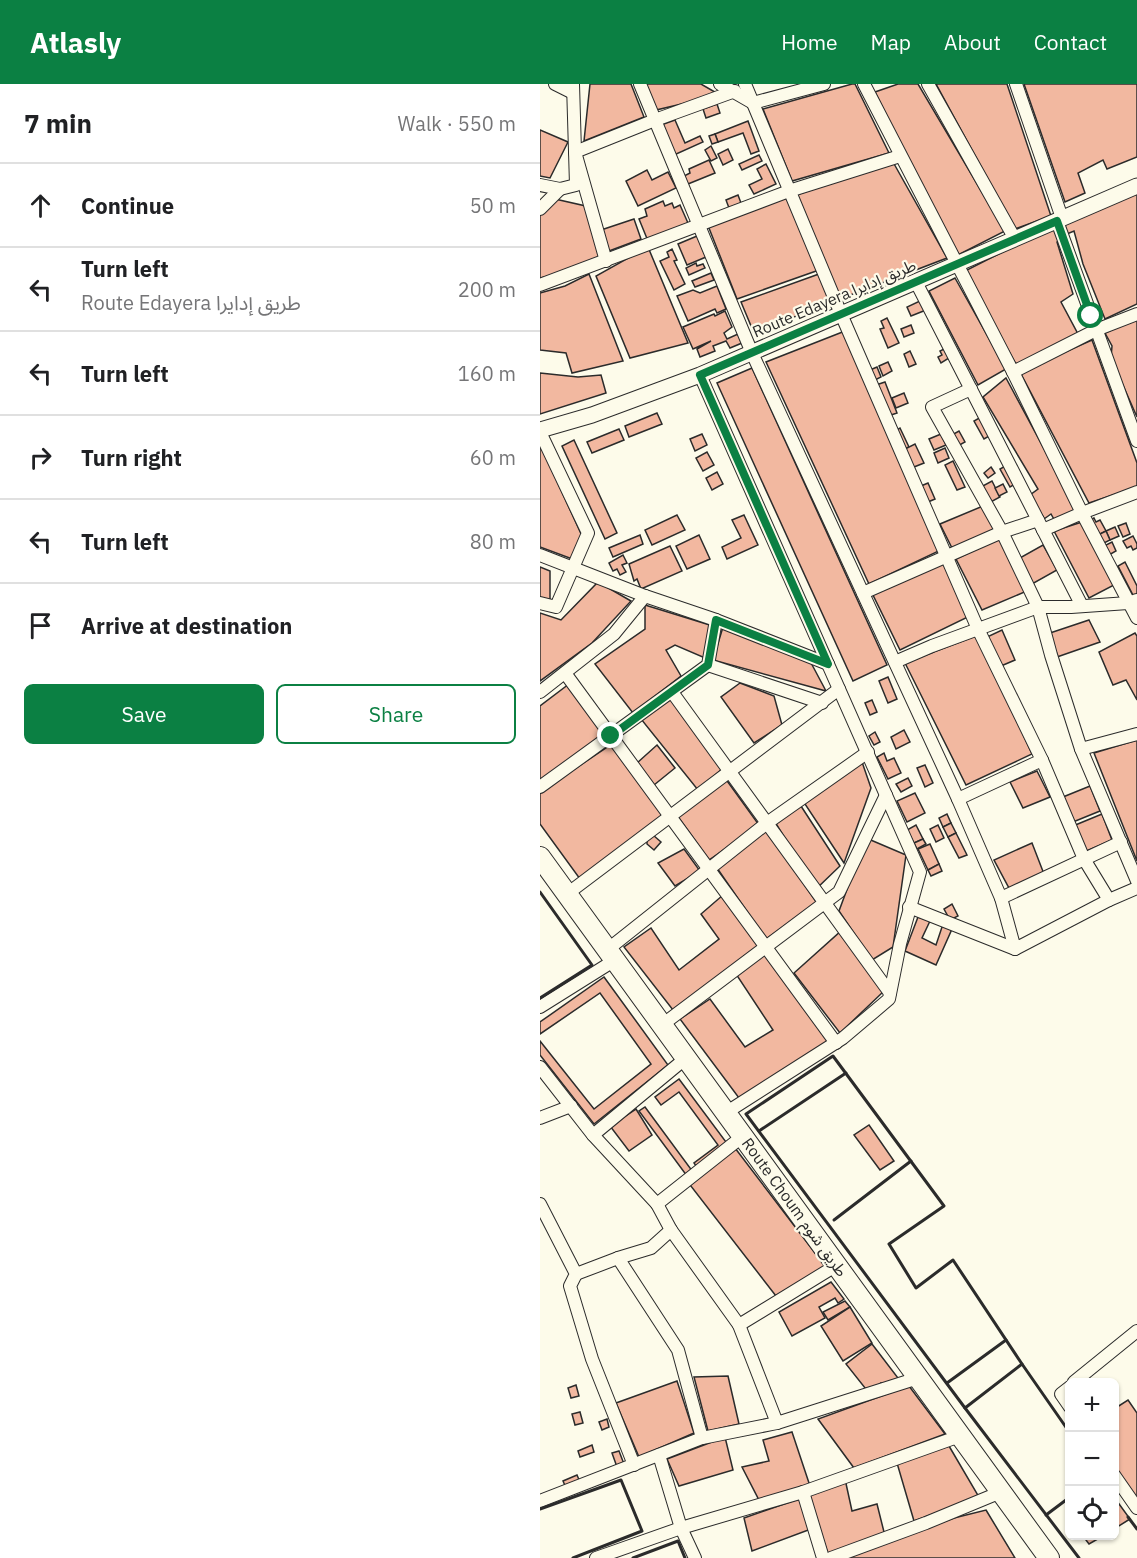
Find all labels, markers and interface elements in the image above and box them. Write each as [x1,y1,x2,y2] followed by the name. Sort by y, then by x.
[30,24,121,61] text: Atlasly
[781,28,838,56] text: Home
[871,28,911,56] text: Map
[944,28,1001,56] text: About
[1034,28,1107,56] text: Contact
[24,106,92,140] text: 7 min
[398,110,516,137] text: Walk · 550 m
[24,189,57,222] icon: ahead
[81,191,174,220] text: Continue
[470,192,516,219] text: 50 m
[81,254,169,283] text: Turn left
[749,254,919,342] street label: Route Edayera طريق إدايرا
[24,273,57,306] icon: left
[458,276,516,303] text: 200 m
[81,289,301,316] text: Route Edayera طريق إدايرا
[1077,302,1103,328] route start
[24,357,57,390] icon: left
[81,359,169,388] text: Turn left
[458,360,516,387] text: 160 m
[24,441,57,474] icon: right
[81,443,182,472] text: Turn right
[470,444,516,471] text: 60 m
[24,525,57,558] icon: left
[81,527,169,556] text: Turn left
[470,528,516,555] text: 80 m
[24,609,57,642] icon: arrive
[81,611,292,640] text: Arrive at destination
[24,684,264,744] button: Save
[276,684,516,744] button: Share
[597,722,623,748] route end
[735,1134,852,1282] street label: Route Choum طريق شوم
[1065,1378,1119,1540] map controls
[1065,1378,1119,1432] button: +
[1065,1432,1119,1486] button: −
[1065,1486,1119,1540] button: locate

